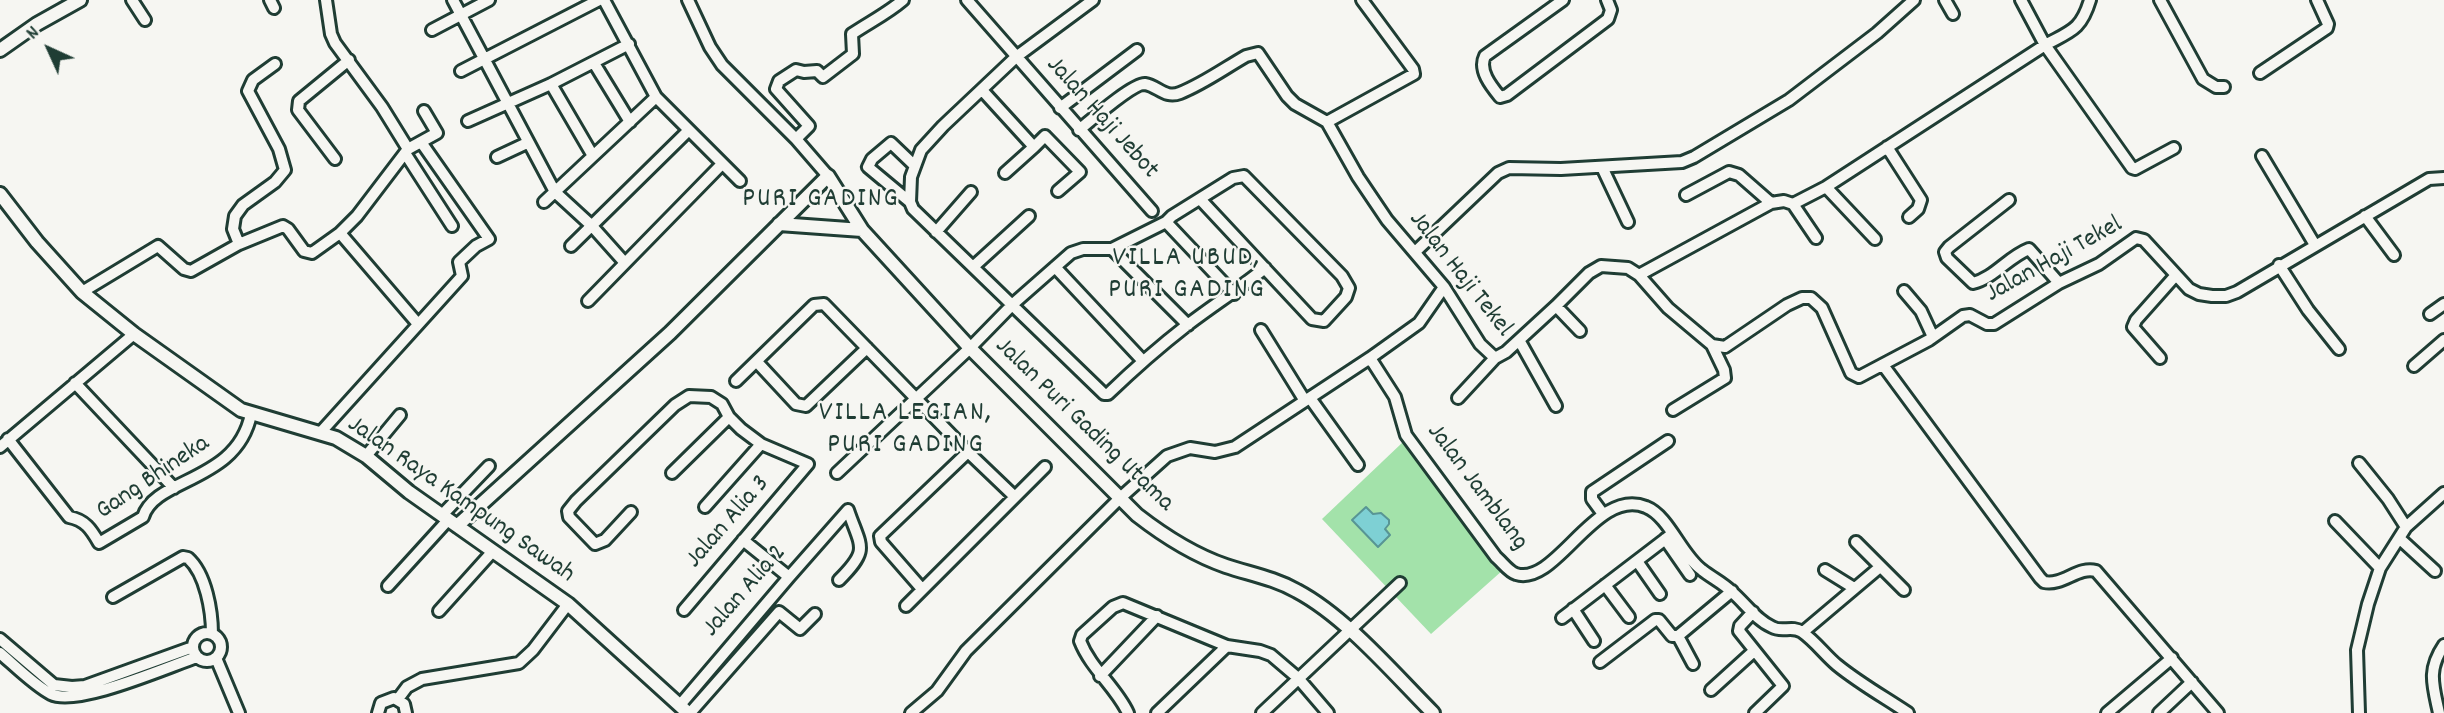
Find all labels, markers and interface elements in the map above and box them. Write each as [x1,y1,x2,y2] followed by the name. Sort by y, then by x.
[14,14,84,84] north arrow
[21,21,47,47] text: N
[1038,51,1164,187] street label: Jalan Haji Jebot
[744,184,898,218] district label: PURI GADING
[1400,206,1518,344] street label: Jalan Haji Tekel
[1981,211,2129,311] street label: Jalan Haji Tekel
[1110,243,1264,309] district label: VILLA UBUD, PURI GADING
[987,332,1179,520] street label: Jalan Puri Gading Utama
[821,398,991,464] district label: VILLA LEGIAN, PURI GADING
[340,411,580,591] street label: Jalan Raya Kampung Sawah
[1418,418,1534,558] street label: Jalan Jamblang
[91,430,217,528] street label: Gang Bhineka
[680,470,778,576] street label: Jalan Alia 3
[697,539,795,645] street label: Jalan Alia 2

